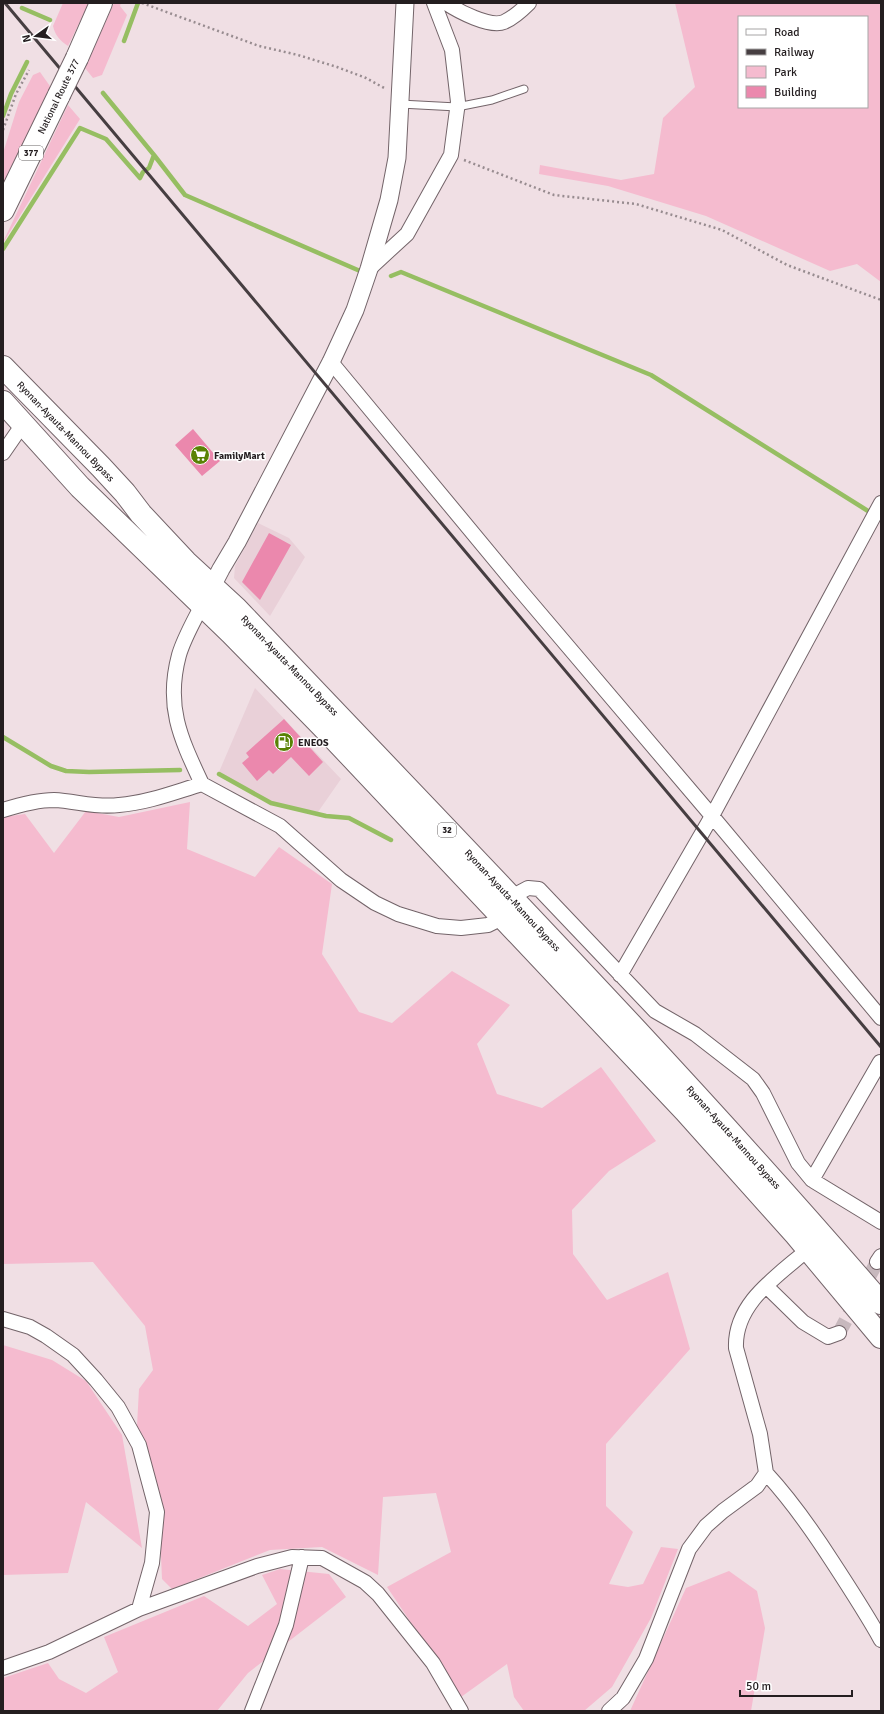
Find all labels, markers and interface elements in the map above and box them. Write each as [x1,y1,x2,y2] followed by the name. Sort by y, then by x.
[16,16,56,56] north arrow
[738,16,868,108] legend
[774,25,800,40] text: Road
[20,33,34,44] text: N
[774,45,814,60] text: Railway
[35,57,82,136] street label: National Route 377
[774,65,797,80] text: Park
[774,85,817,100] text: Building
[19,146,43,160] road number: 377
[14,379,117,485] street label: Ryonan-Ayauta-Mannou Bypass
[189,444,211,466] supermarket icon: FamilyMart
[214,450,265,462] place label: FamilyMart
[238,613,341,719] street label: Ryonan-Ayauta-Mannou Bypass
[273,731,295,753] fuel station icon: ENEOS
[298,737,329,749] place label: ENEOS
[438,823,456,837] road number: 32
[462,847,563,955] street label: Ryonan-Ayauta-Mannou Bypass
[684,1083,783,1192] street label: Ryonan-Ayauta-Mannou Bypass
[740,1672,852,1698] scale bar
[746,1679,771,1694] text: 50 m

